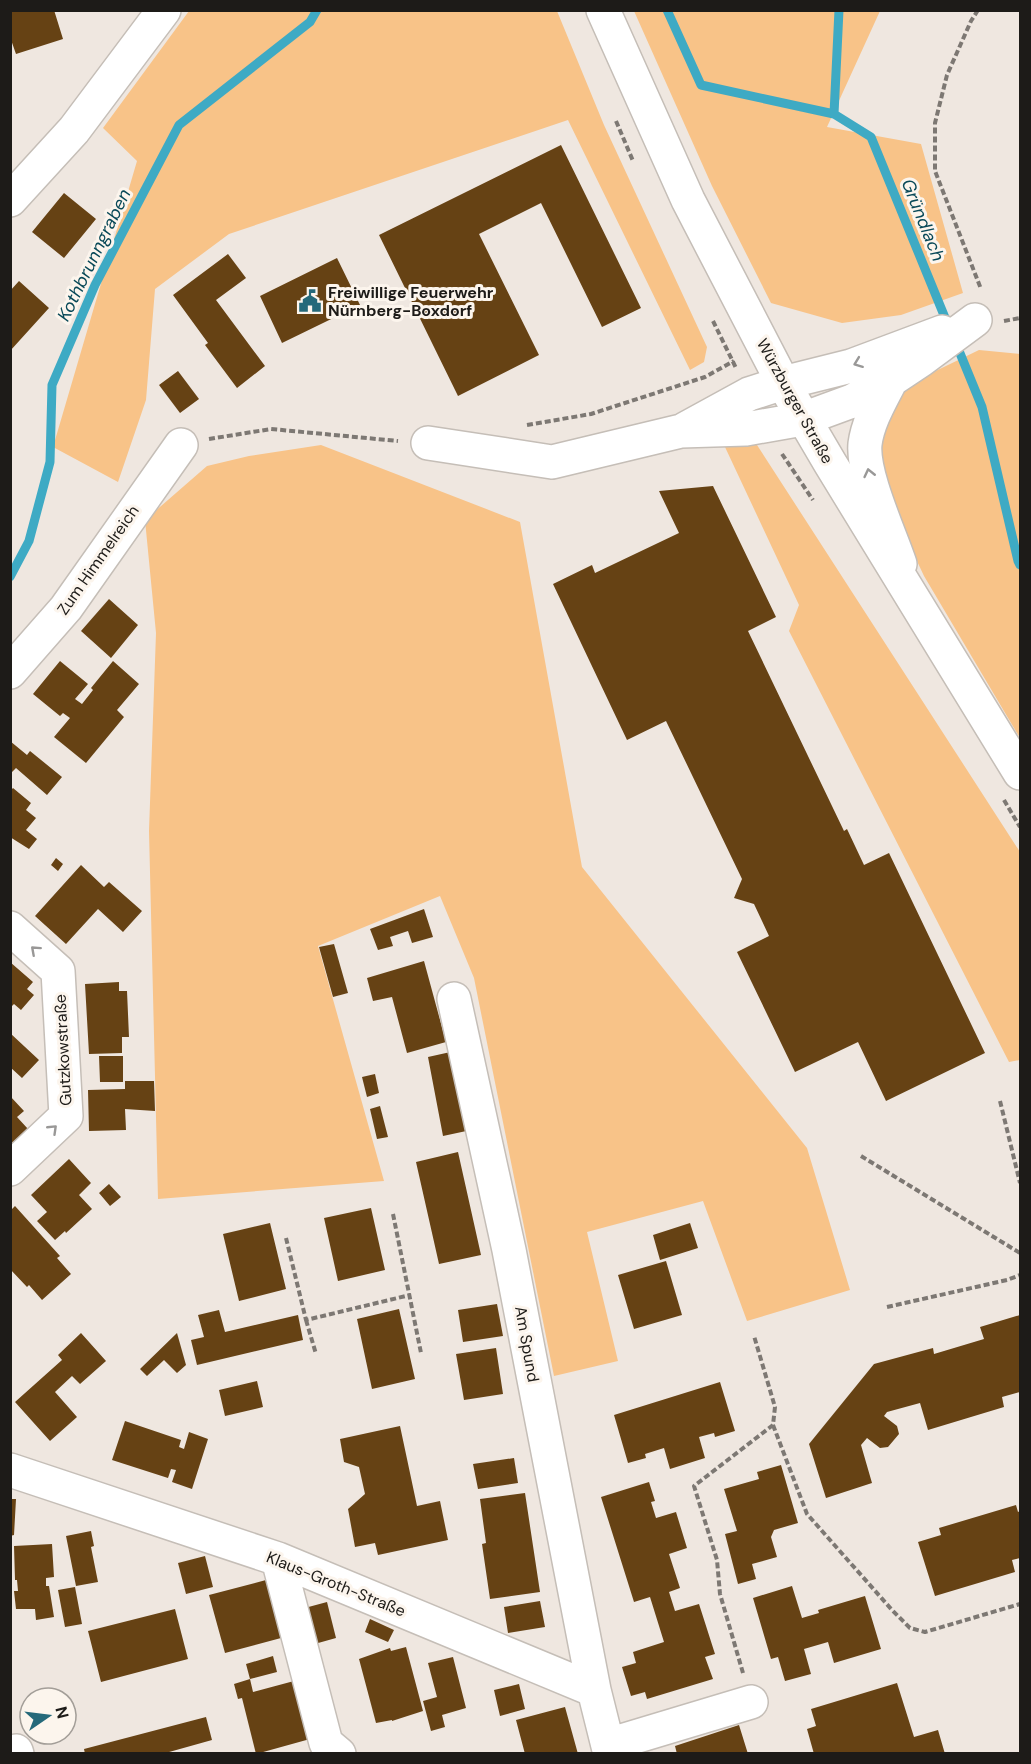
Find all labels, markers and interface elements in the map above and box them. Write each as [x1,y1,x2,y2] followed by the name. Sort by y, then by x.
[896,175,950,265] water label: Gründlach
[52,185,136,325] water label: Kothbrunngraben
[328,282,494,321] place label: Freiwillige Feuerwehr Nürnberg-Boxdorf
[297,288,323,314] public building icon: Freiwillige Feuerwehr Nürnberg-Boxdorf
[752,335,838,467] street label: Würzburger Straße
[854,356,865,368] one-way arrow
[864,469,877,479] one-way arrow
[52,501,144,619] street label: Zum Himmelreich
[31,946,42,957] one-way arrow
[50,994,76,1106] street label: Gutzkowstraße
[45,1125,56,1136] one-way arrow
[510,1304,544,1384] street label: Am Spund
[263,1547,409,1621] street label: Klaus-Groth-Straße
[18,1686,78,1746] north arrow
[50,1704,74,1721] text: N

